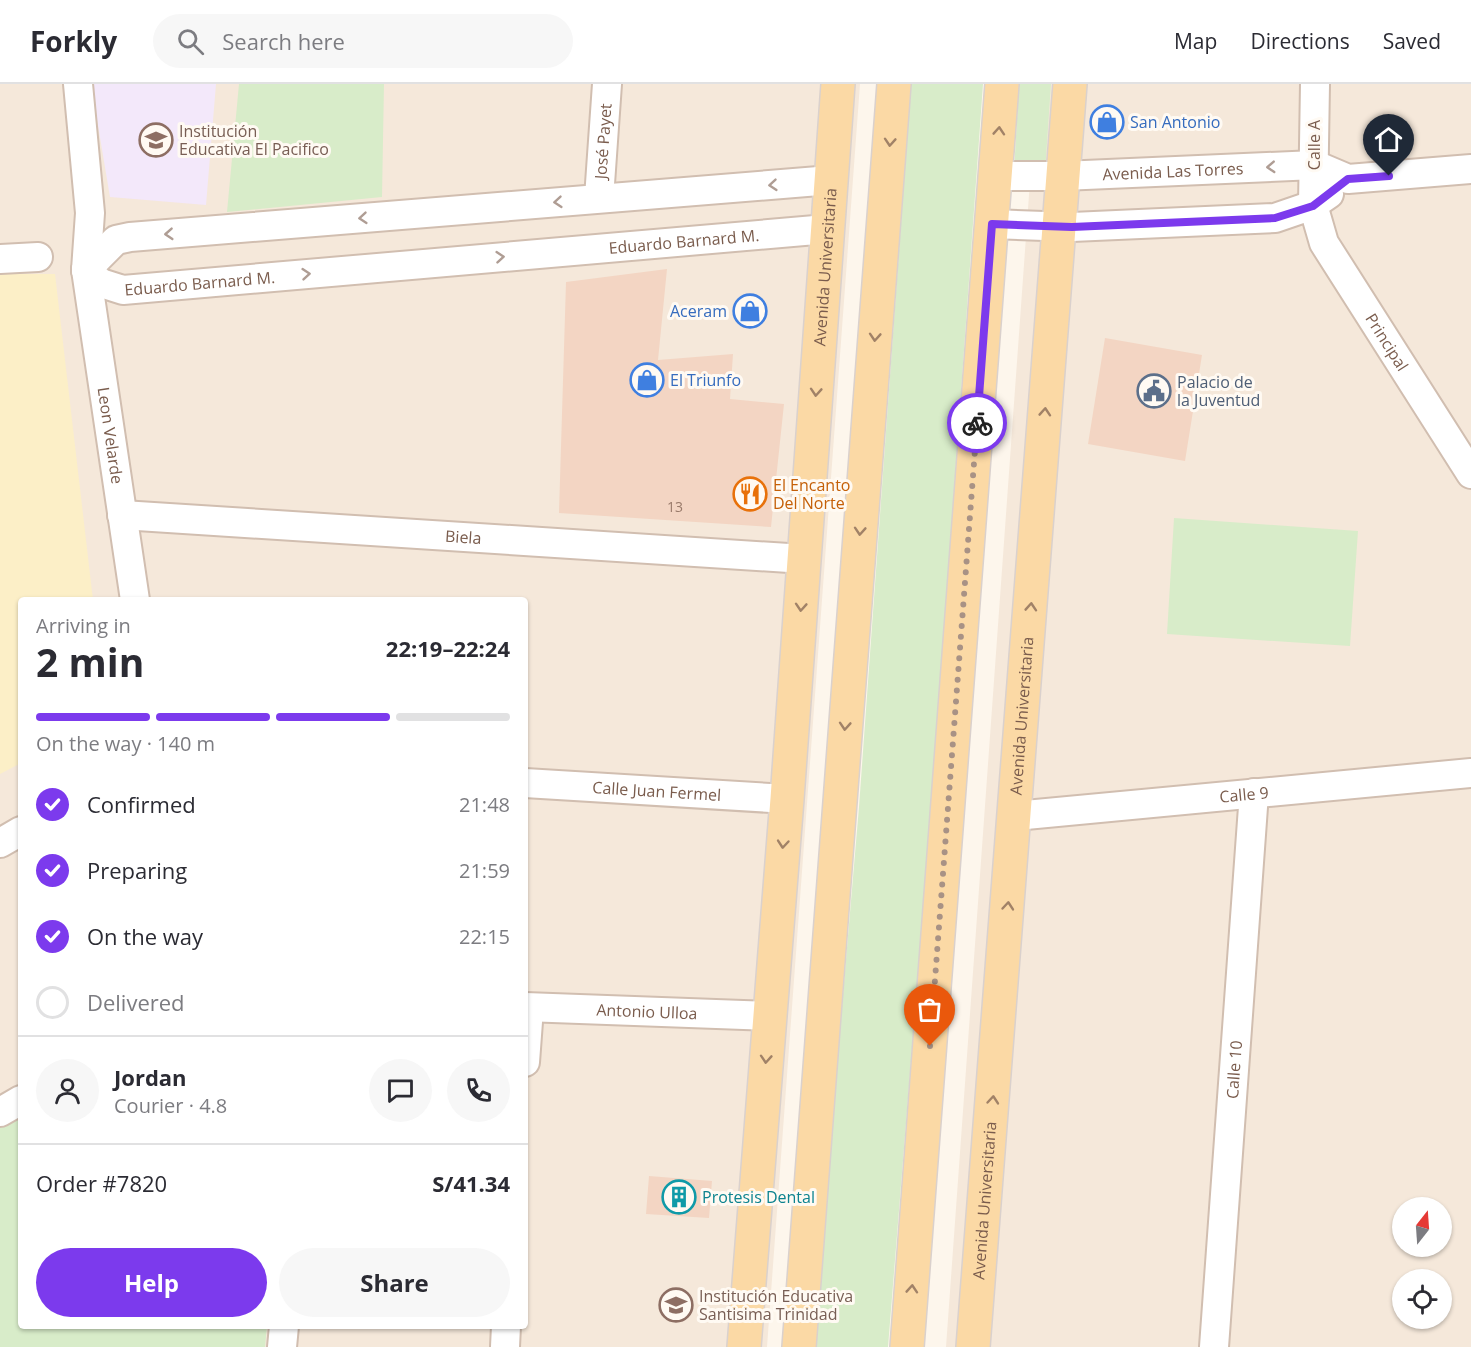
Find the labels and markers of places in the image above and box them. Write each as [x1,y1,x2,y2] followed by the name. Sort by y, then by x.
[1089,104,1125,140] shop icon: San Antonio
[1130,111,1220,133] place label: San Antonio
[1363,114,1414,176] pin
[179,120,329,160] place label: Institución Educativa El Pacifico
[138,122,174,158] school or university icon: Institución Educativa El Pacifico
[732,293,768,329] shop icon: Aceram
[670,300,727,322] place label: Aceram
[629,362,665,398] shop icon: El Triunfo
[670,369,741,391] place label: El Triunfo
[1177,371,1260,411] place label: Palacio de la Juventud
[1136,373,1172,409] public building icon: Palacio de la Juventud
[773,474,850,514] place label: El Encanto Del Norte
[732,476,768,512] restaurant icon: El Encanto Del Norte
[904,984,955,1046] pin
[661,1179,697,1215] building icon: Protesis Dental
[702,1186,815,1208] place label: Protesis Dental
[699,1285,853,1325] place label: Institución Educativa Santisima Trinidad
[658,1287,694,1323] school or university icon: Institución Educativa Santisima Trinidad

